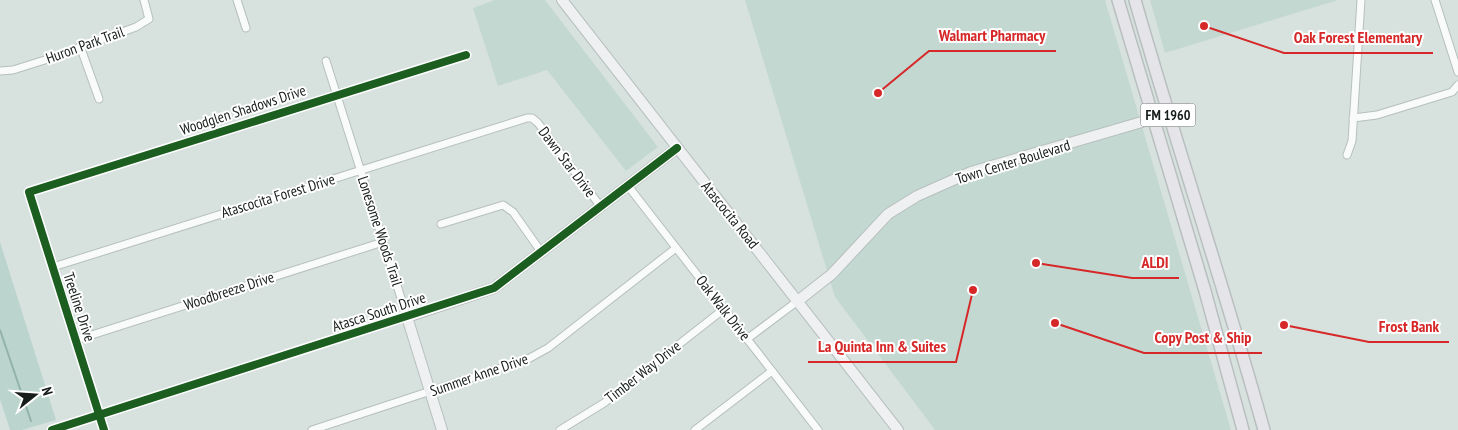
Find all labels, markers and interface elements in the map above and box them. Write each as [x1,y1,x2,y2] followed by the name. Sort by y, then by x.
[929,20,1056,51] callout: Walmart Pharmacy
[43,21,127,67] street label: Huron Park Trail
[1284,22,1433,53] callout: Oak Forest Elementary
[938,25,1046,45] text: Walmart Pharmacy
[1294,27,1423,47] text: Oak Forest Elementary
[178,80,308,139] street label: Woodglen Shadows Drive
[1140,104,1196,126] road number: FM 1960
[535,123,600,201] street label: Dawn Star Drive
[953,135,1072,188] street label: Town Center Boulevard
[219,169,337,222] street label: Atascocita Forest Drive
[354,173,407,289] street label: Lonesome Woods Trail
[697,177,763,252] street label: Atascocita Road
[1132,247,1179,278] callout: ALDI
[1140,252,1169,272] text: ALDI
[181,267,276,314] street label: Woodbreeze Drive
[59,270,100,344] street label: Treeline Drive
[692,271,755,344] street label: Oak Walk Drive
[330,287,428,336] street label: Atasca South Drive
[1369,311,1449,342] callout: Frost Bank
[1379,316,1440,336] text: Frost Bank
[1144,322,1262,353] callout: Copy Post & Ship
[1155,327,1251,347] text: Copy Post & Ship
[808,331,956,362] callout: La Quinta Inn & Suites
[601,336,684,407] street label: Timber Way Drive
[818,336,946,356] text: La Quinta Inn & Suites
[427,349,530,400] street label: Summer Anne Drive
[10,370,60,420] north arrow
[38,385,57,397] text: N

